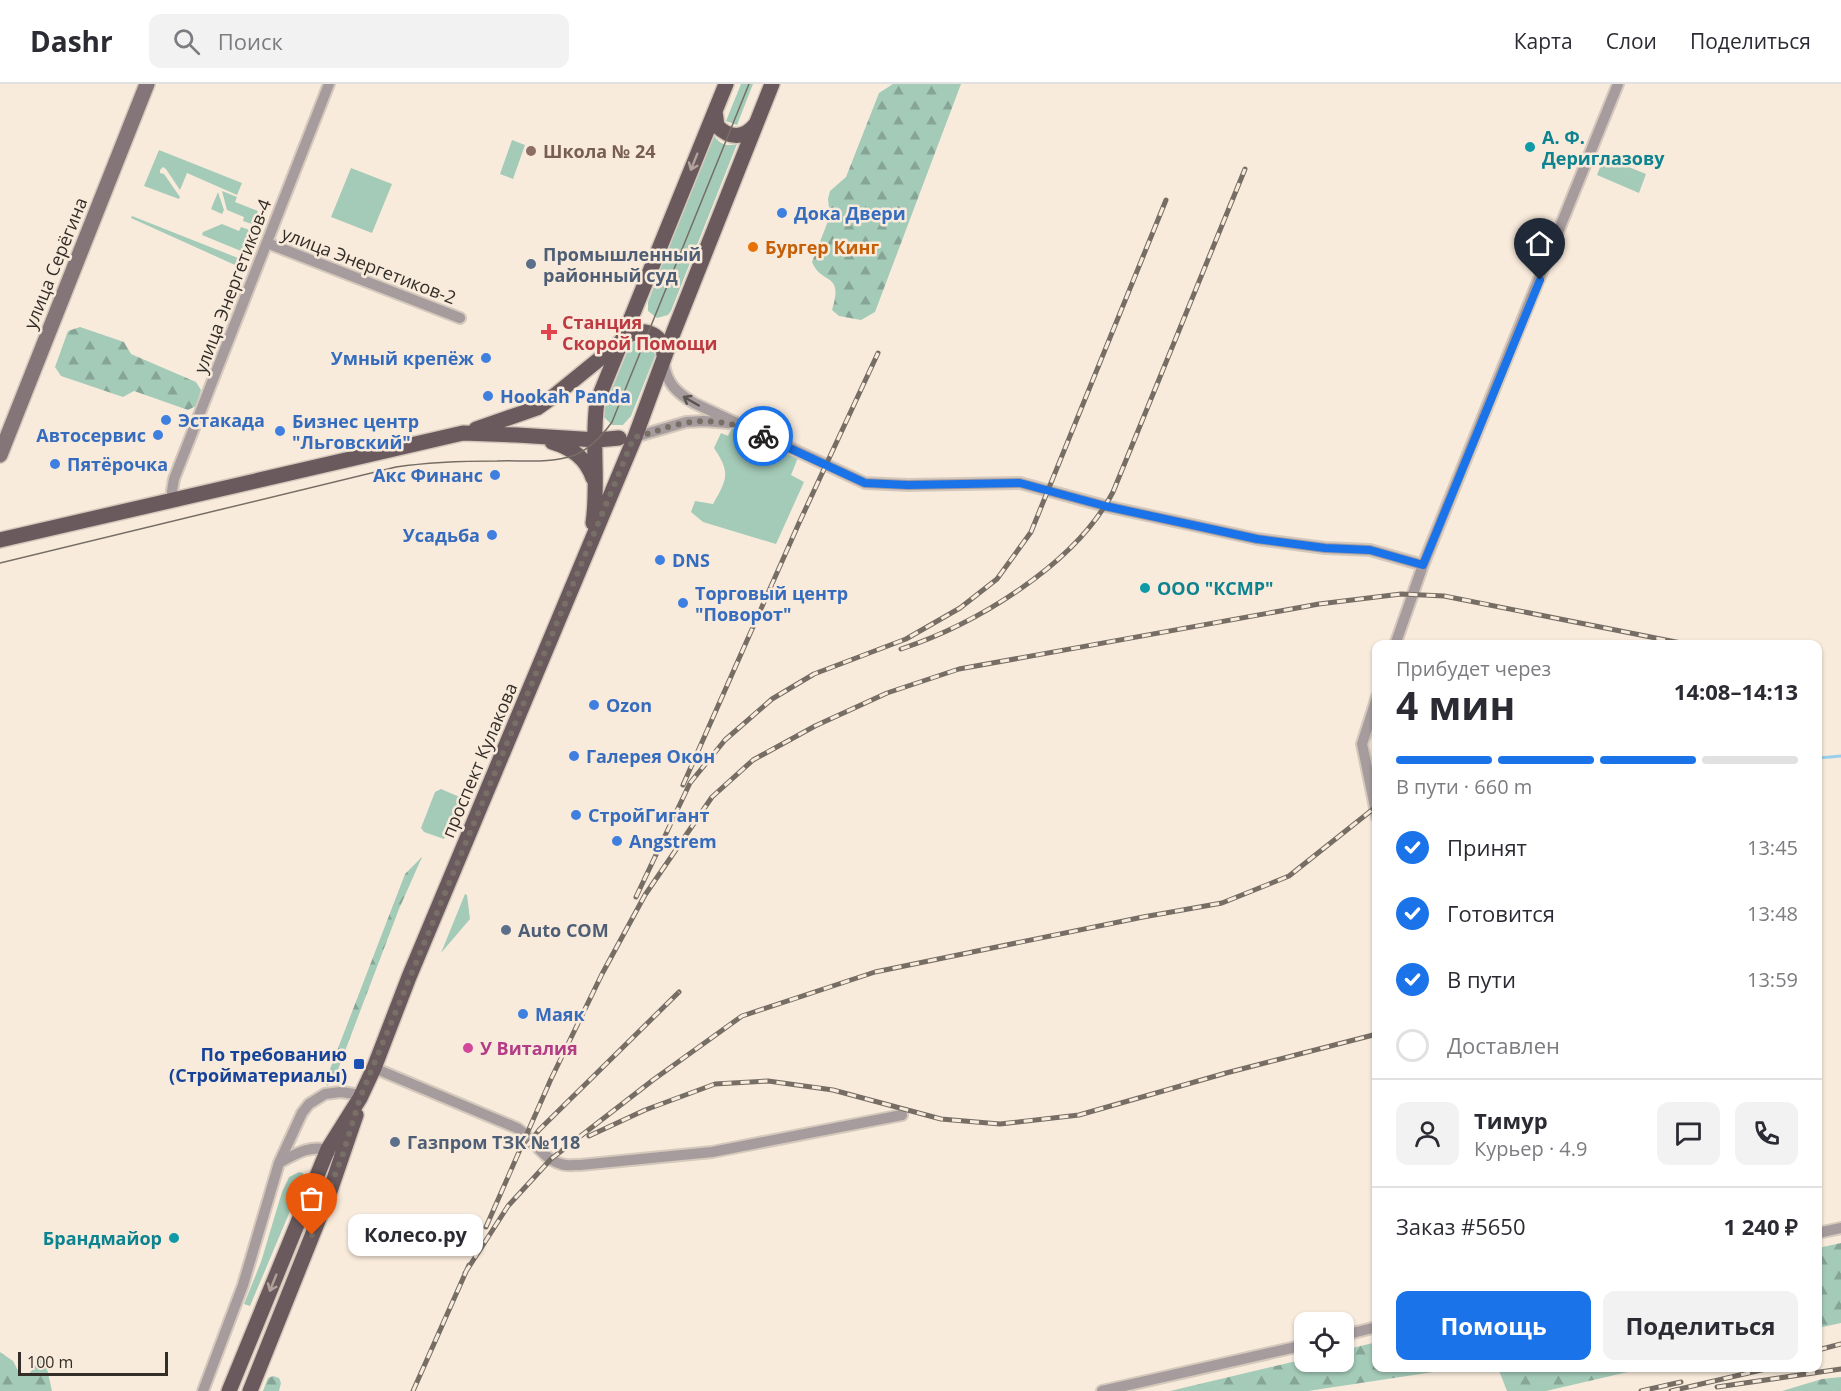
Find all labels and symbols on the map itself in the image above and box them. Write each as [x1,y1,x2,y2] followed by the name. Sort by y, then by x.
[1542,125,1665,170] place label: А. Ф. Дериглазову
[543,139,656,163] place label: Школа № 24
[1523,140,1537,154] marker: А. Ф. Дериглазову
[524,144,538,158] marker: Школа № 24
[688,152,699,171] one-way arrow
[18,194,92,332] street label: улица Серёгина
[188,195,276,377] street label: улица Энергетиков-4
[794,201,906,225] place label: Дока Двери
[775,206,789,220] marker: Дока Двери
[1514,218,1565,280] pin
[278,221,460,309] street label: улица Энергетиков-2
[765,235,879,259] place label: Бургер Кинг
[746,240,760,254] marker: Бургер Кинг
[543,242,701,287] place label: Промышленный районный суд
[524,257,538,271] marker: Промышленный районный суд
[562,310,718,355] place label: Станция Скорой Помощи
[540,323,558,341] marker: Станция Скорой Помощи
[331,346,474,370] place label: Умный крепёж
[479,351,493,365] marker: Умный крепёж
[500,384,631,408] place label: Hookah Panda
[481,389,495,403] marker: Hookah Panda
[682,395,700,406] one-way arrow
[733,406,793,466] courier
[178,408,265,432] place label: Эстакада
[292,409,419,454] place label: Бизнес центр "Льговский"
[159,413,173,427] marker: Эстакада
[36,423,146,447] place label: Автосервис
[273,424,287,438] marker: Бизнес центр "Льговский"
[151,428,165,442] marker: Автосервис
[67,452,168,476] place label: Пятёрочка
[48,457,62,471] marker: Пятёрочка
[373,463,483,487] place label: Акс Финанс
[488,468,502,482] marker: Акс Финанс
[403,523,480,547] place label: Усадьба
[485,528,499,542] marker: Усадьба
[672,548,710,572] place label: DNS
[653,553,667,567] marker: DNS
[1157,576,1274,600] place label: ООО "КСМР"
[695,581,848,626] place label: Торговый центр "Поворот"
[1138,581,1152,595] marker: ООО "КСМР"
[676,596,690,610] marker: Торговый центр "Поворот"
[436,679,522,841] street label: проспект Кулакова
[606,693,652,717] place label: Ozon
[587,698,601,712] marker: Ozon
[586,744,715,768] place label: Галерея Окон
[567,749,581,763] marker: Галерея Окон
[588,803,709,827] place label: СтройГигант
[569,808,583,822] marker: СтройГигант
[629,829,717,853] place label: Angstrem
[610,834,624,848] marker: Angstrem
[518,918,609,942] place label: Auto COM
[499,923,513,937] marker: Auto COM
[535,1002,586,1026] place label: Маяк
[516,1007,530,1021] marker: Маяк
[480,1036,578,1060] place label: У Виталия
[461,1041,475,1055] marker: У Виталия
[169,1042,347,1087] place label: По требованию (Стройматериалы)
[352,1057,366,1071] marker: По требованию (Стройматериалы)
[407,1130,580,1154] place label: Газпром ТЗК №118
[388,1135,402,1149] marker: Газпром ТЗК №118
[286,1173,337,1235] pin
[348,1214,483,1256] callout: Колесо.ру
[43,1226,162,1250] place label: Брандмайор
[167,1231,181,1245] marker: Брандмайор
[267,1273,278,1291] one-way arrow
[18,1349,168,1376] scale bar

